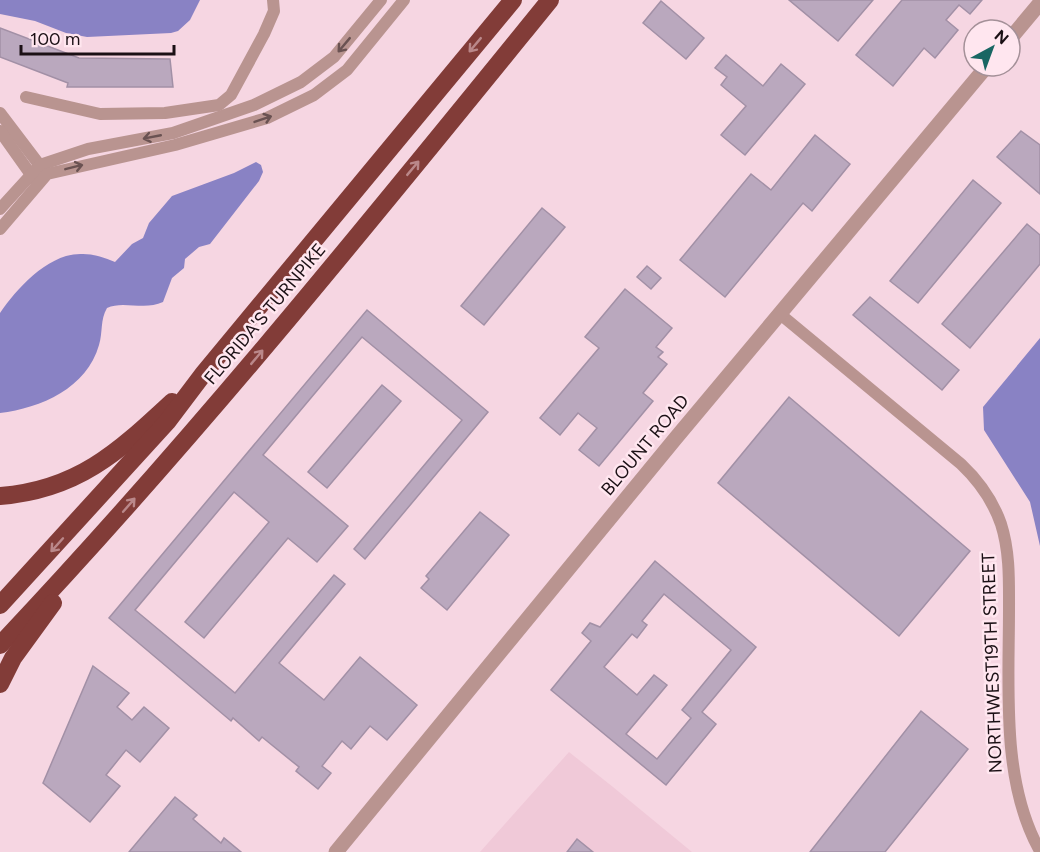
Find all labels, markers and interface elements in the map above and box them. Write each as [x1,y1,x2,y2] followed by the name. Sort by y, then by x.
[21,18,174,56] scale bar
[962,18,1022,78] north arrow
[991,26,1012,48] text: N
[30,28,80,50] text: 100 m
[337,37,350,53] one-way arrow
[469,37,482,53] one-way arrow
[253,112,272,123] one-way arrow
[143,132,163,143] one-way arrow
[65,161,84,172] one-way arrow
[406,161,420,176] one-way arrow
[200,239,330,389] street label: FLORIDA'S TURNPIKE
[250,349,263,365] one-way arrow
[596,390,694,500] street label: BLOUNT ROAD
[122,498,136,513] one-way arrow
[50,537,64,552] one-way arrow
[977,552,1007,774] street label: NORTHWEST19TH STREET

